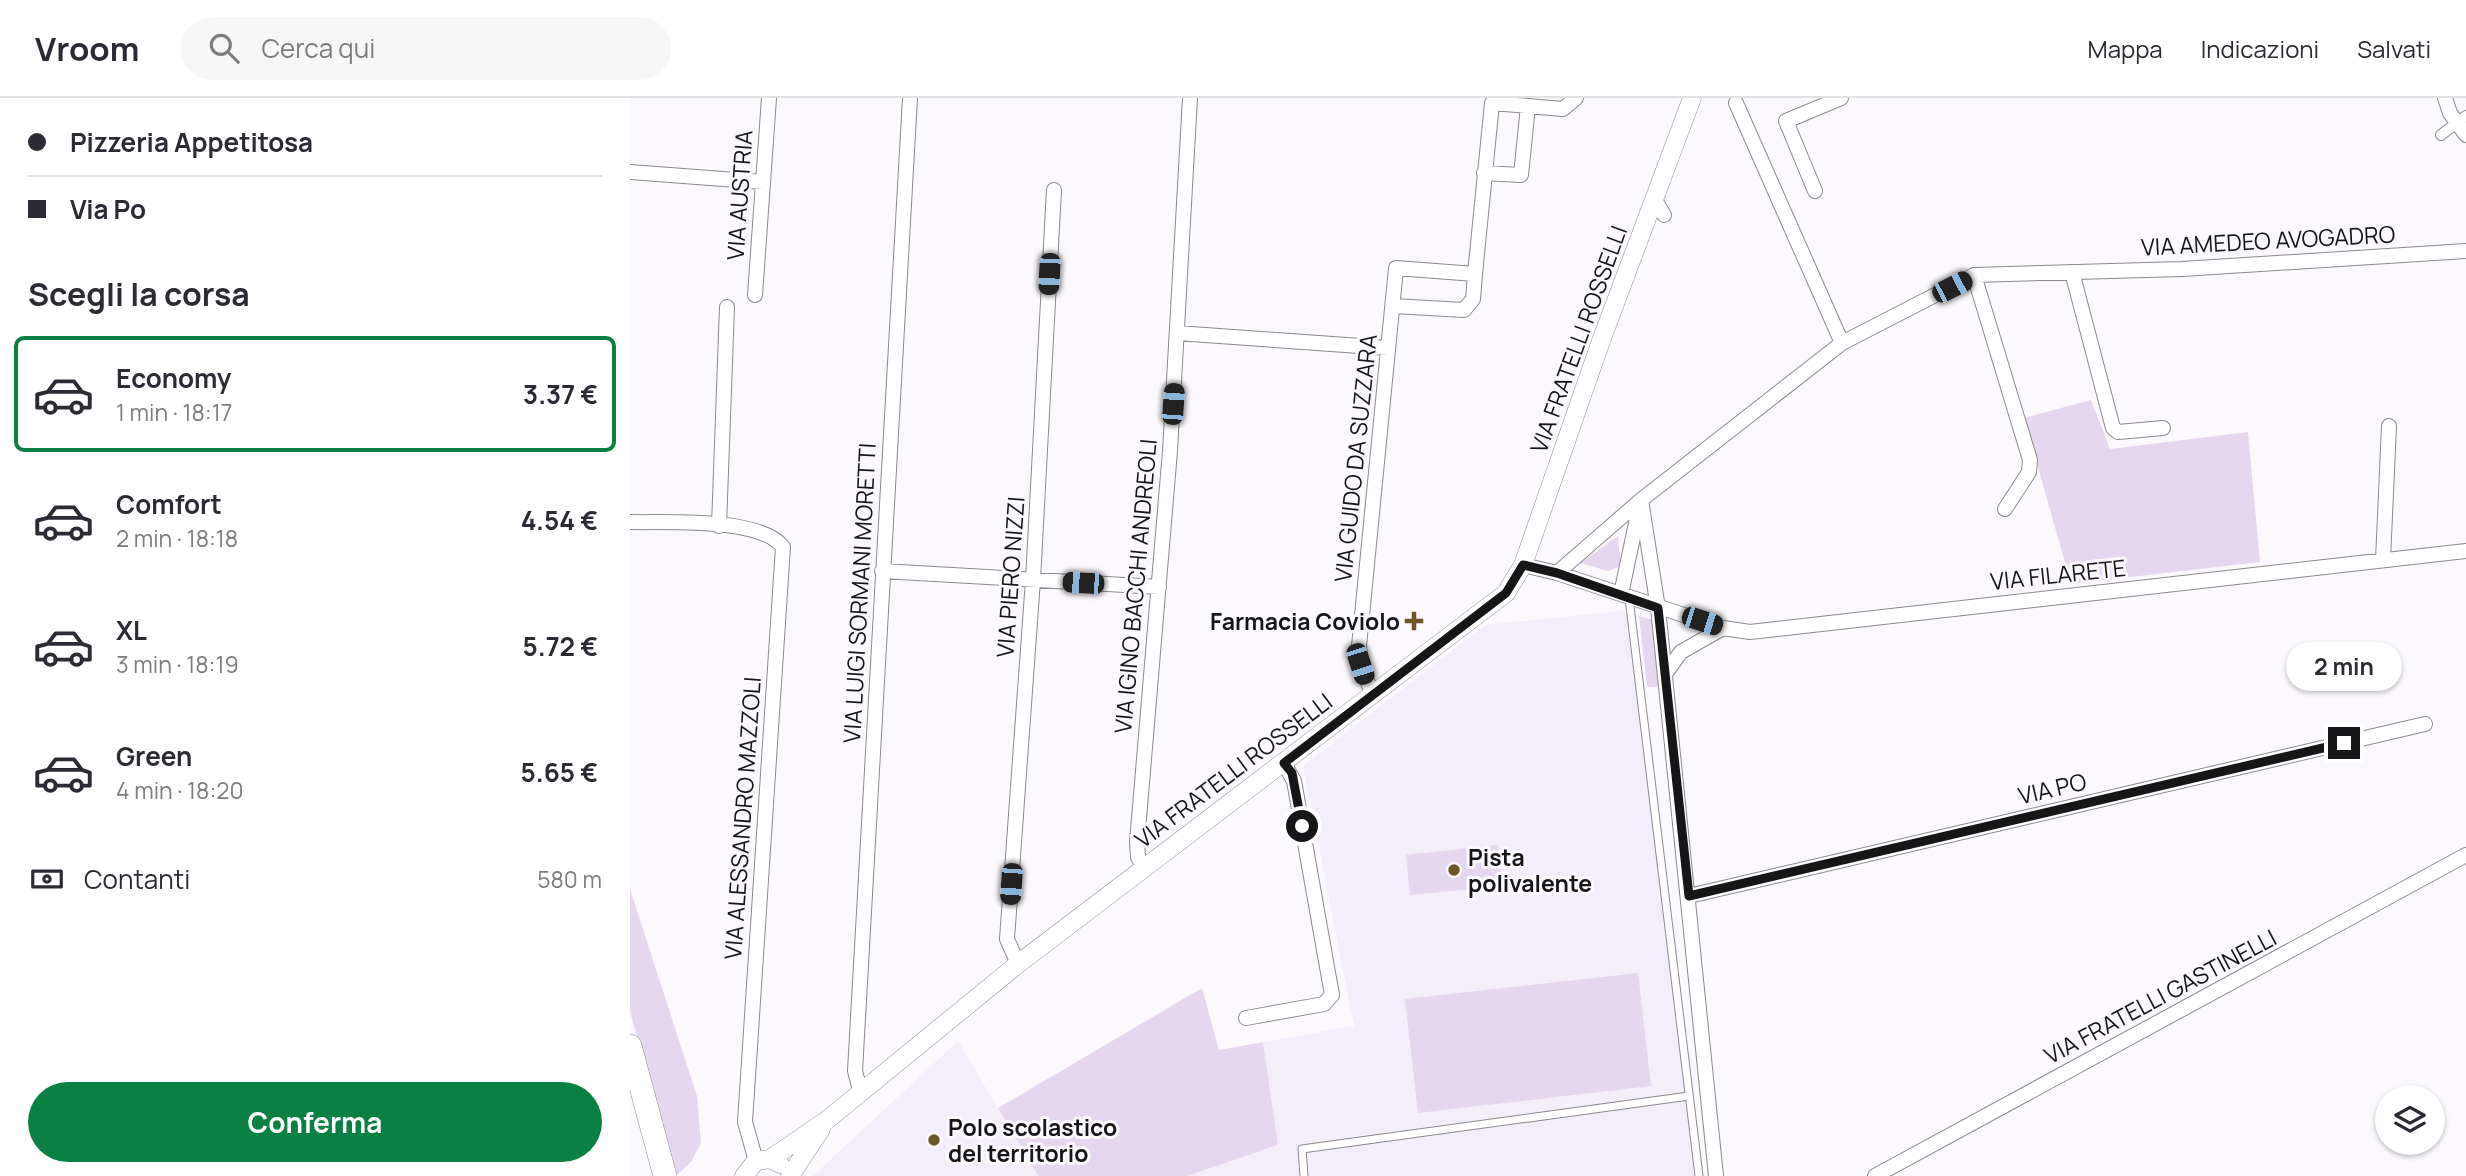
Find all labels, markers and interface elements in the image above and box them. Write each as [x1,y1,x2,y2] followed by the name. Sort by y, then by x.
[181,17,671,80] search box
[35,26,139,71] text: Vroom
[205,29,243,67] icon: search
[261,30,375,66] text: Cerca qui
[2087,32,2163,65] text: Mappa
[2201,32,2319,65] text: Indicazioni
[2357,32,2431,65] text: Salvati
[70,124,313,160] text: Pizzeria Appetitosa
[718,128,760,261] street label: VIA AUSTRIA
[70,191,146,227] text: Via Po
[2140,217,2396,263] street label: VIA AMEDEO AVOGADRO
[1522,221,1634,457] street label: VIA FRATELLI ROSSELLI
[1038,252,1061,296] car
[1929,268,1976,306] car
[28,272,250,316] text: Scegli la corsa
[1326,332,1384,584] street label: VIA GUIDO DA SUZZARA
[116,360,231,396] text: Economy
[32,363,95,426] icon: car
[523,376,598,412] text: 3.37 €
[1162,382,1185,426] car
[116,396,232,428] text: 1 min · 18:17
[1106,437,1164,735] street label: VIA IGINO BACCHI ANDREOLI
[835,442,883,744] street label: VIA LUIGI SORMANI MORETTI
[116,486,222,522] text: Comfort
[32,489,95,552] icon: car
[988,495,1032,659] street label: VIA PIERO NIZZI
[521,502,598,538] text: 4.54 €
[116,522,238,554] text: 2 min · 18:18
[1989,551,2127,597] street label: VIA FILARETE
[1062,571,1105,595] car
[1210,605,1400,637] place label: Farmacia Coviolo
[1679,605,1726,637] car
[116,612,147,648] text: XL
[1406,613,1422,629] marker: Farmacia Coviolo
[32,615,95,678] icon: car
[523,628,598,664] text: 5.72 €
[1344,641,1377,687] car
[2286,642,2402,690] callout: 2 min
[116,648,239,680] text: 3 min · 18:19
[2314,650,2374,682] text: 2 min
[716,676,768,960] street label: VIA ALESSANDRO MAZZOLI
[1128,685,1338,855] street label: VIA FRATELLI ROSSELLI
[2328,727,2360,759] route end
[116,738,192,774] text: Green
[32,741,95,804] icon: car
[521,754,598,790] text: 5.65 €
[2015,765,2089,811] street label: VIA PO
[116,774,243,806] text: 4 min · 18:20
[1286,810,1318,842] route start
[1468,841,1592,899] place label: Pista polivalente
[28,860,66,898] icon: cash
[84,861,190,897] text: Contanti
[1000,862,1023,906] car
[1446,862,1462,878] marker: Pista polivalente
[537,863,602,895] text: 580 m
[2038,921,2282,1071] street label: VIA FRATELLI GASTINELLI
[28,1082,602,1162] button: Conferma
[2375,1085,2445,1155] map controls
[2375,1085,2445,1155] button: layers
[948,1111,1117,1169] place label: Polo scolastico del territorio
[926,1132,942,1148] marker: Polo scolastico del territorio

